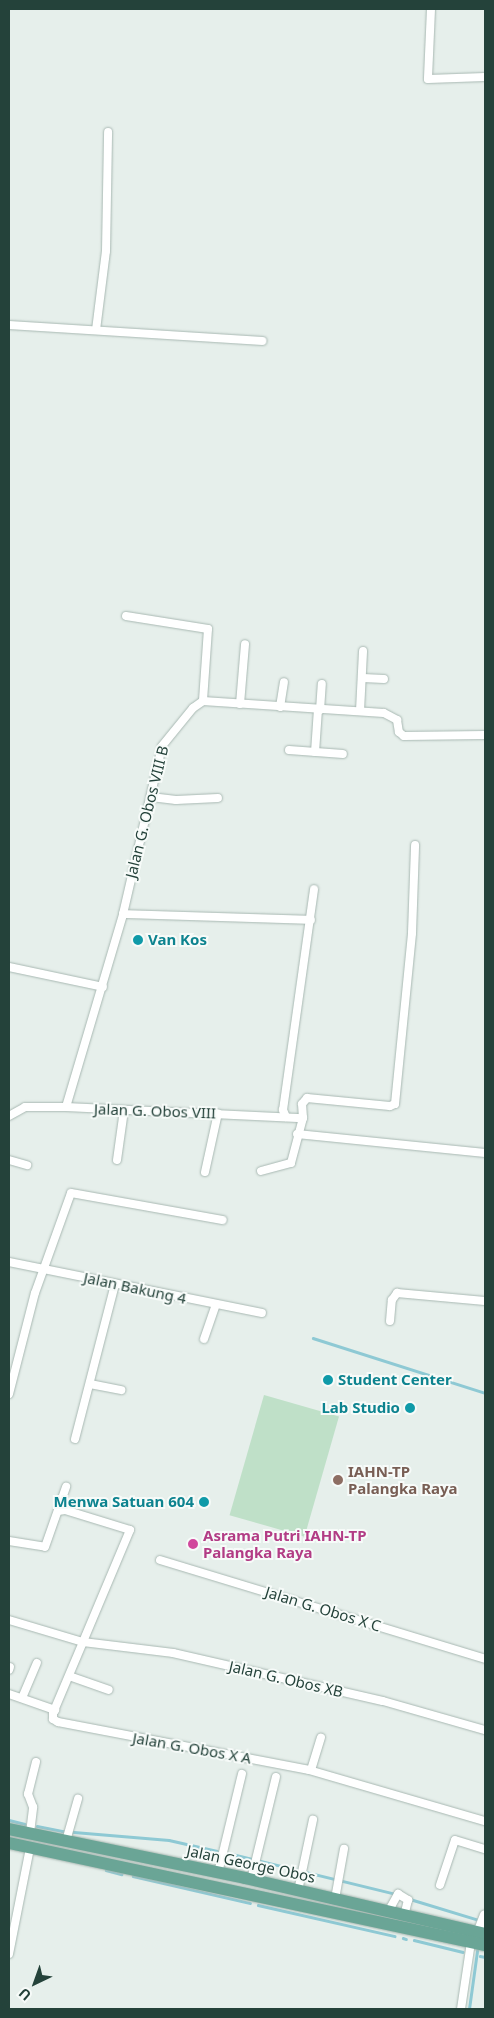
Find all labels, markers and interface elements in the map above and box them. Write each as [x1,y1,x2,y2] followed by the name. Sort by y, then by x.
[122,744,172,880] street label: Jalan G. Obos VIII B
[148,931,207,949] place label: Van Kos
[132,934,144,946] marker: Van Kos
[94,1100,216,1122] street label: Jalan G. Obos VIII
[82,1268,188,1308] street label: Jalan Bakung 4
[338,1371,452,1389] place label: Student Center
[322,1374,334,1386] marker: Student Center
[321,1399,400,1417] place label: Lab Studio
[404,1402,416,1414] marker: Lab Studio
[348,1462,458,1497] place label: IAHN-TP Palangka Raya
[332,1474,344,1486] marker: IAHN-TP Palangka Raya
[54,1493,194,1511] place label: Menwa Satuan 604
[198,1496,210,1508] marker: Menwa Satuan 604
[203,1526,367,1561] place label: Asrama Putri IAHN-TP Palangka Raya
[187,1538,199,1550] marker: Asrama Putri IAHN-TP Palangka Raya
[263,1583,383,1635] street label: Jalan G. Obos X C
[227,1657,345,1701] street label: Jalan G. Obos XB
[131,1729,253,1767] street label: Jalan G. Obos X A
[185,1842,317,1886] street label: Jalan George Obos
[10,1958,60,2008] north arrow
[14,1984,35,2005] text: U

